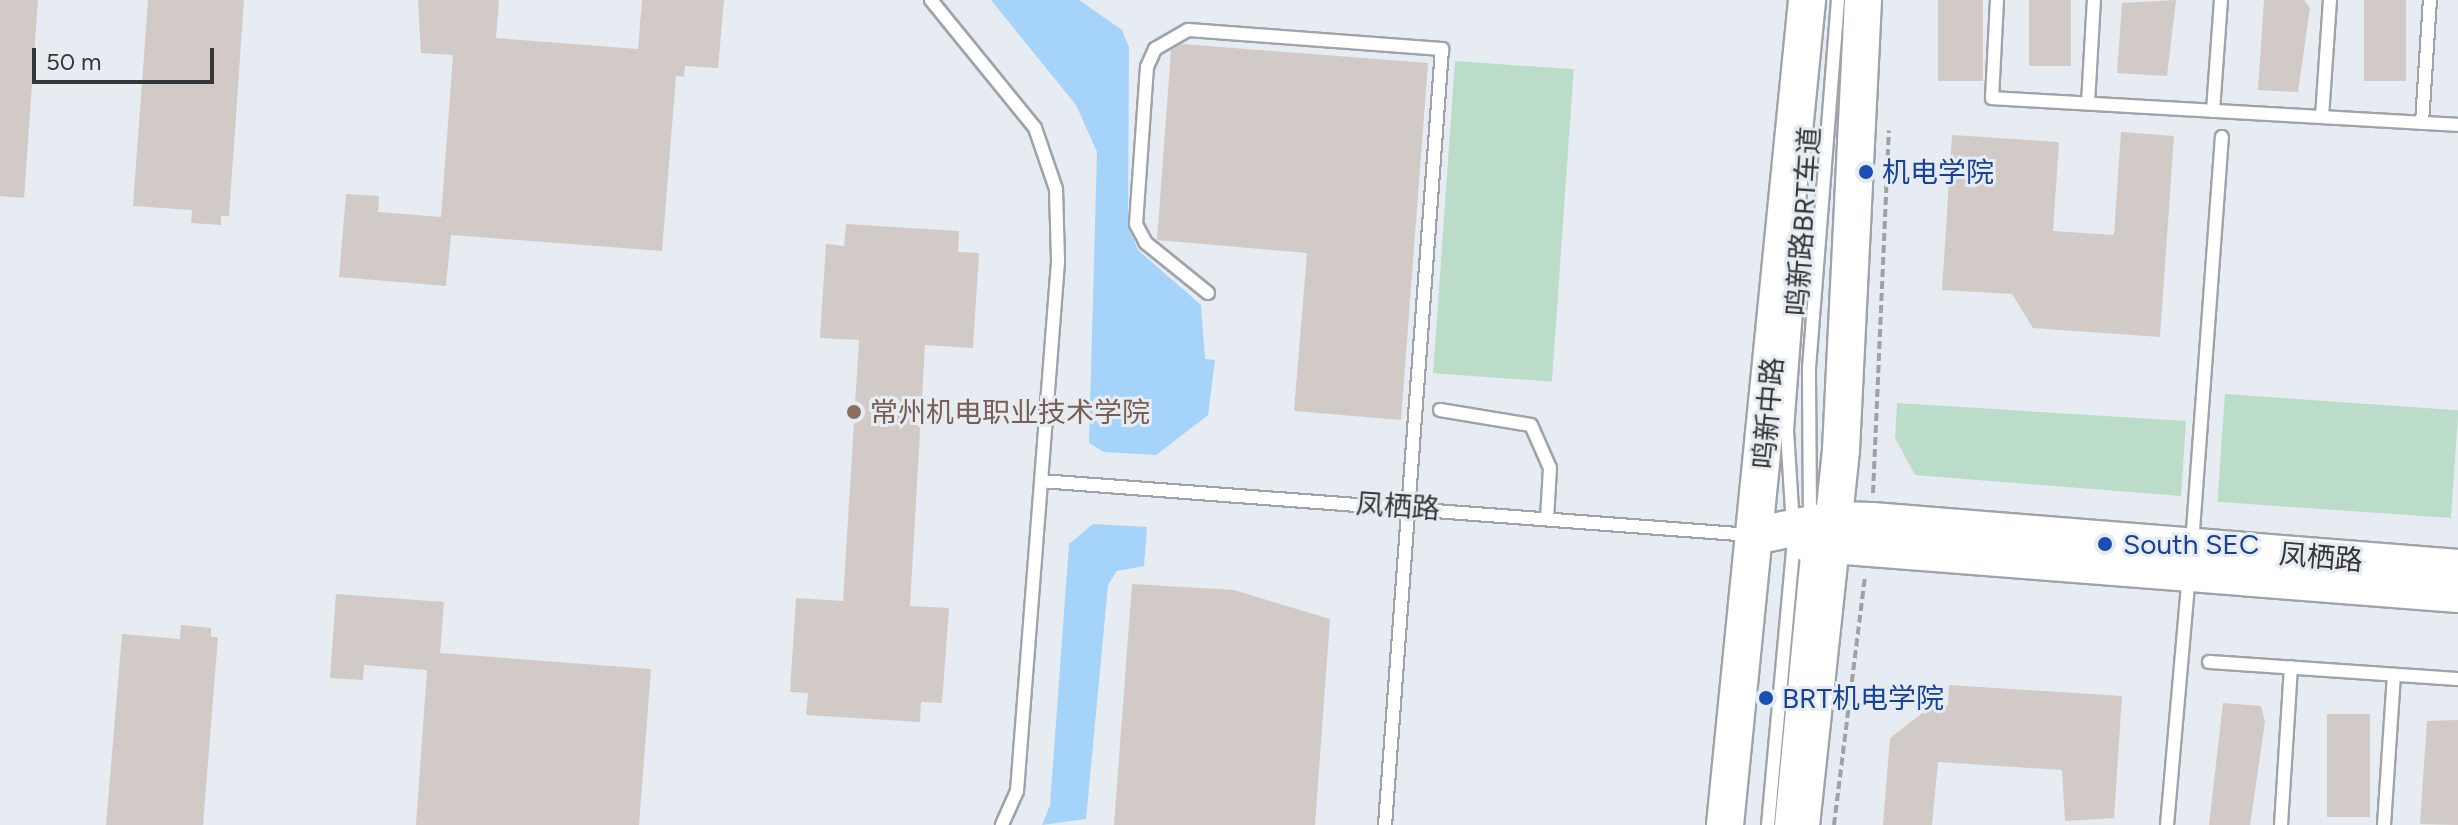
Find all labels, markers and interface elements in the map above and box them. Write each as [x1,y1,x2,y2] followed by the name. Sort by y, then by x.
[36,32,218,82] scale bar
[46,47,102,76] text: 50 m
[1780,125,1826,317] street label: 鸣新路BRT车道
[1882,155,1994,189] place label: 机电学院
[1857,163,1875,181] marker: 机电学院
[1746,356,1790,470] street label: 鸣新中路
[870,395,1150,429] place label: 常州机电职业技术学院
[845,403,863,421] marker: 常州机电职业技术学院
[1355,486,1441,526] street label: 凤栖路
[2123,527,2259,561] place label: South SEC
[2094,533,2116,555] marker: South SEC
[2278,537,2364,577] street label: 凤栖路
[1782,681,1944,715] place label: BRT机电学院
[1757,689,1775,707] marker: BRT机电学院

